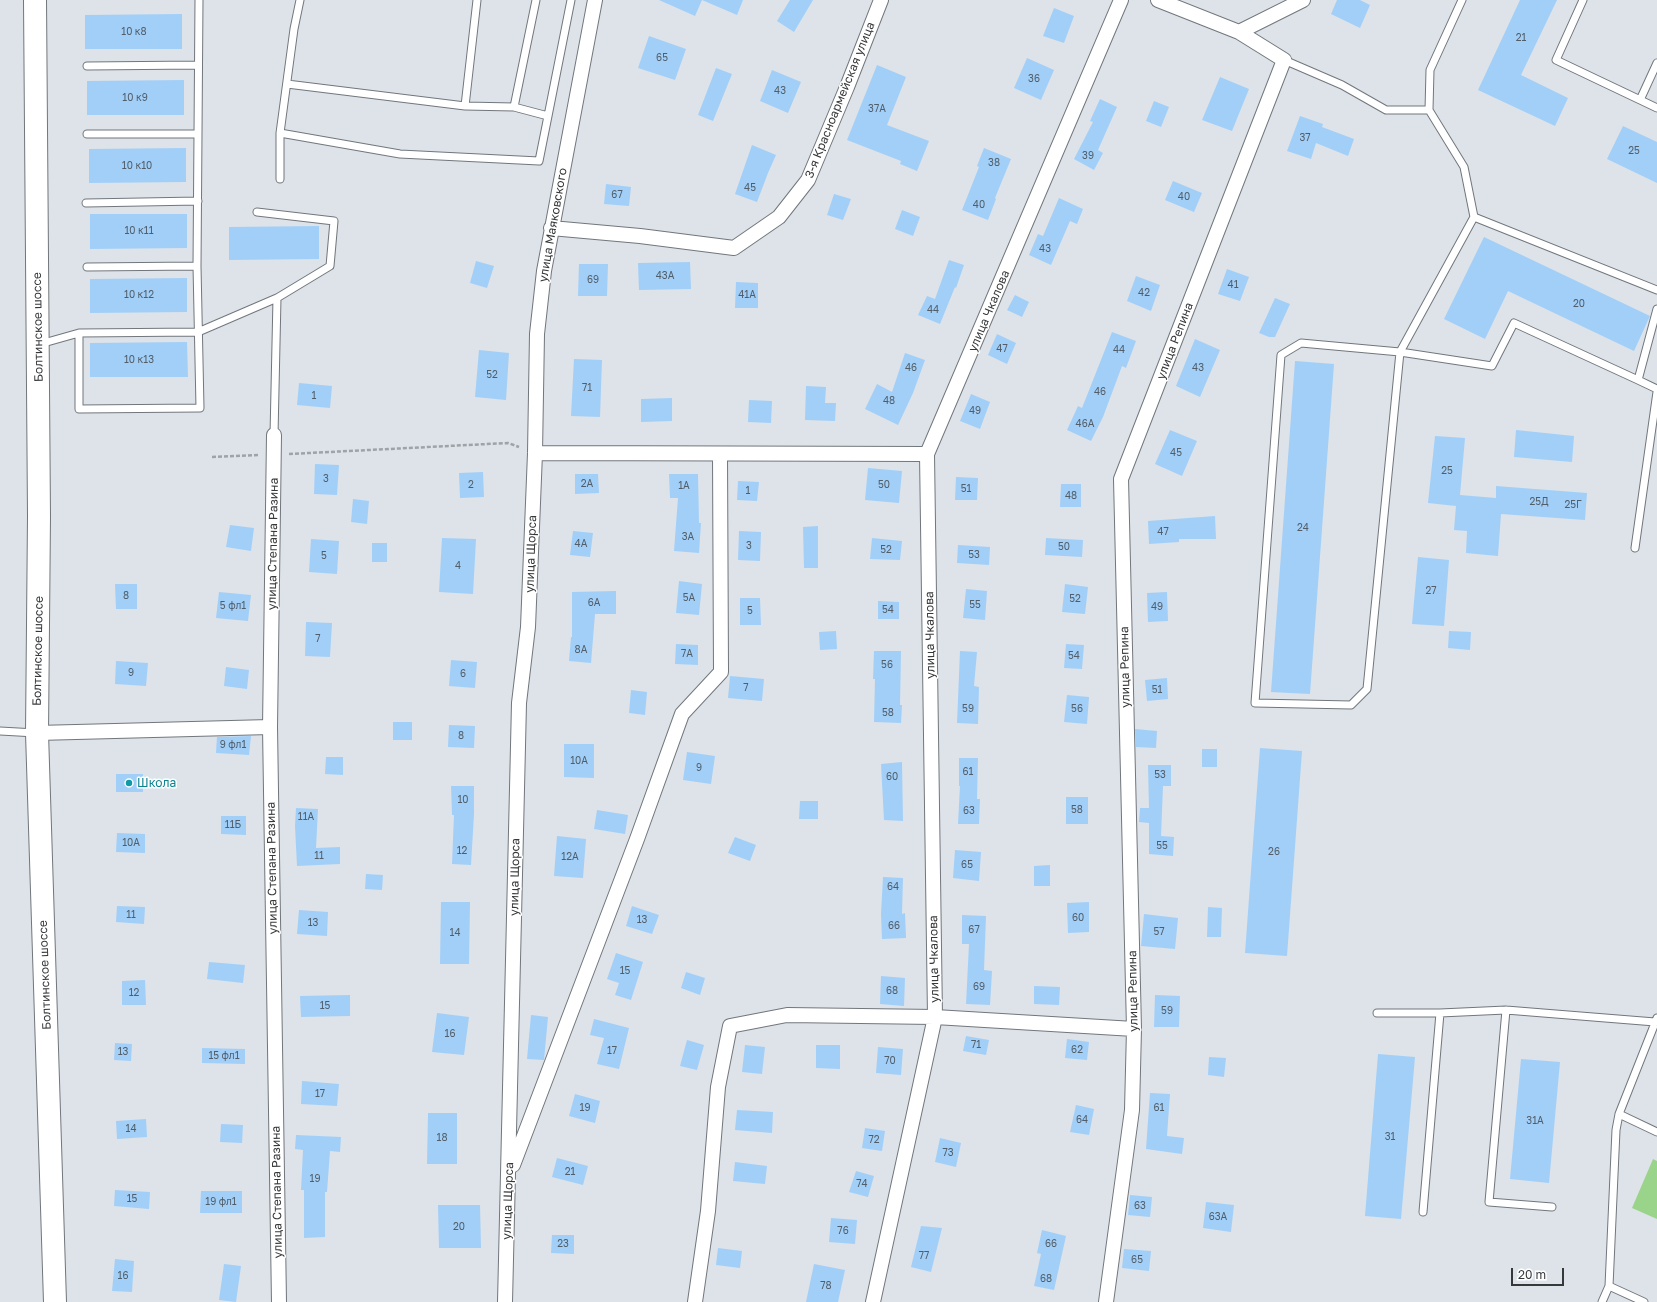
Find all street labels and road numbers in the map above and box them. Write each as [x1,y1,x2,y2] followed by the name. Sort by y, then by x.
[802,20,878,180] street label: 3-я Красноармейская улица
[536,167,570,283] street label: улица Маяковского
[965,268,1013,354] street label: улица Чкалова
[30,272,46,382] street label: Болтинское шоссе
[1154,300,1196,382] street label: улица Репина
[265,478,281,610] street label: улица Степана Разина
[522,515,540,593] street label: улица Щорса
[922,591,938,679] street label: улица Чкалова
[30,596,46,706] street label: Болтинское шоссе
[1117,626,1133,708] street label: улица Репина
[264,802,280,934] street label: улица Степана Разина
[507,838,523,916] street label: улица Щорса
[926,915,942,1003] street label: улица Чкалова
[36,920,54,1030] street label: Болтинское шоссе
[1125,950,1141,1032] street label: улица Репина
[269,1126,285,1258] street label: улица Степана Разина
[499,1162,517,1240] street label: улица Щорса

